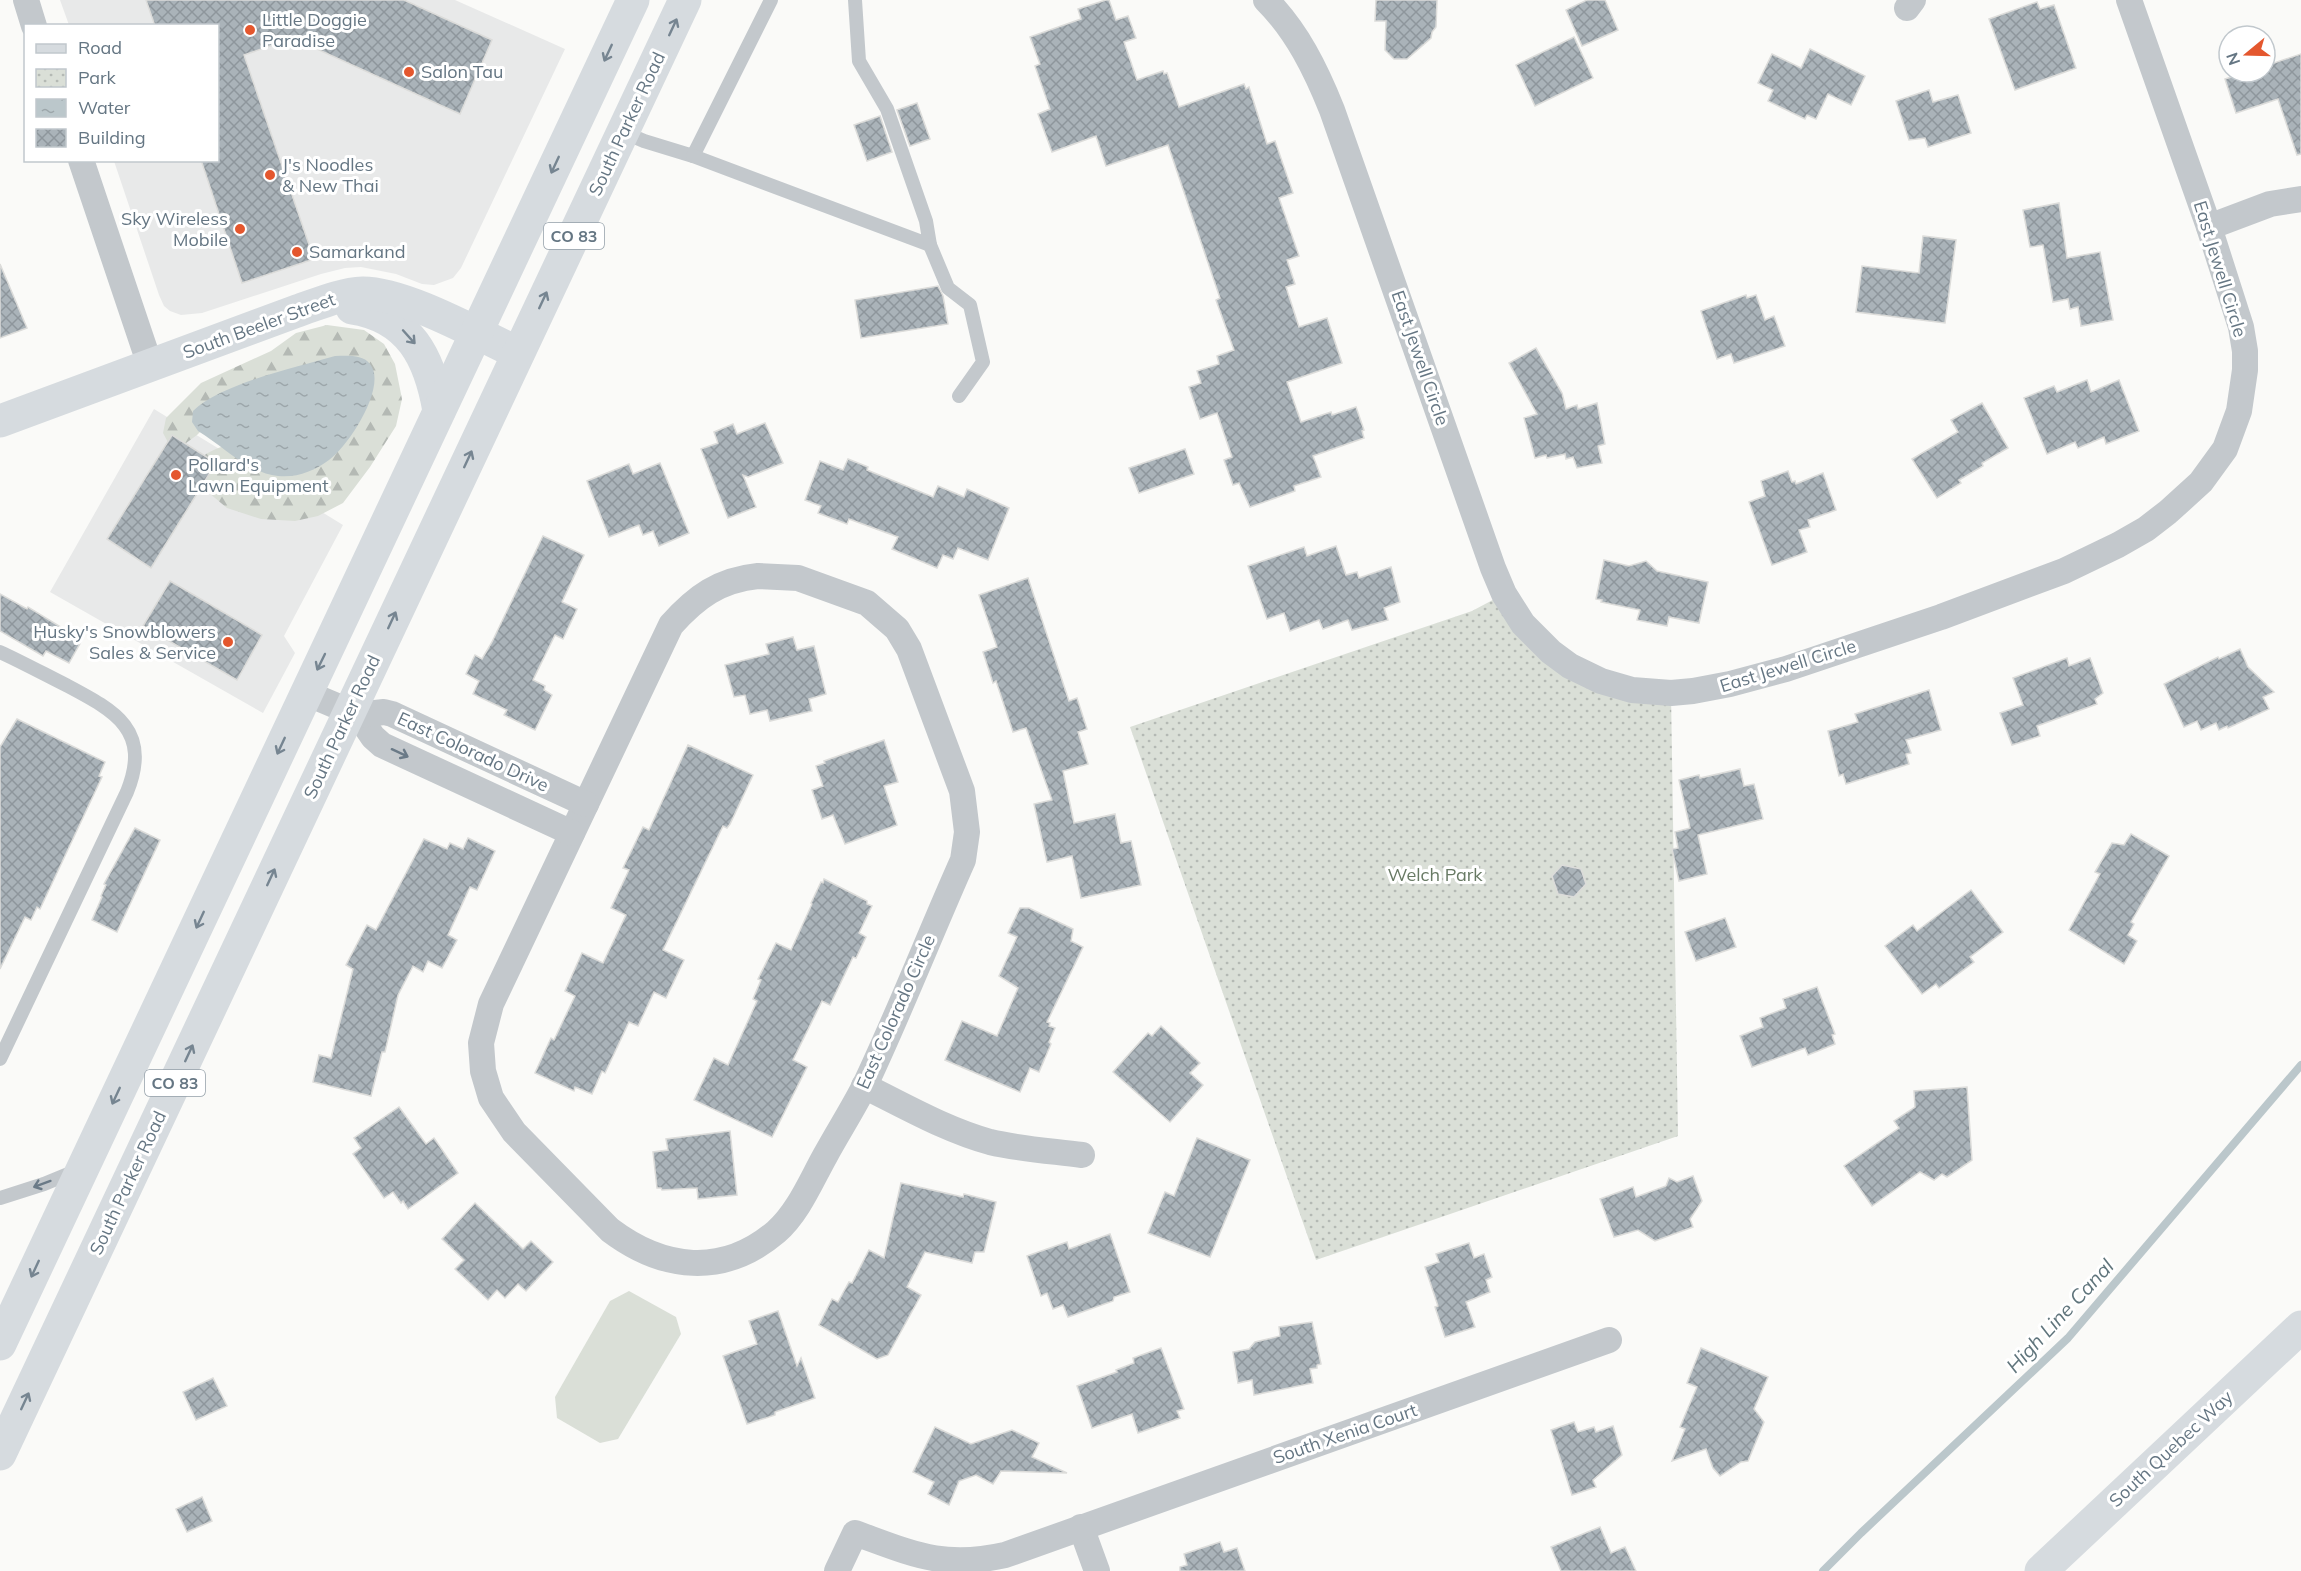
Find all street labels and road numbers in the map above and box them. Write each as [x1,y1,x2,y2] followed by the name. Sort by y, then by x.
[583,48,670,199] street label: South Parker Road
[2189,198,2252,340] street label: East Jewell Circle
[544,223,604,249] road number: CO 83
[180,287,338,364] street label: South Beeler Street
[1387,287,1454,428] street label: East Jewell Circle
[1717,634,1859,697] street label: East Jewell Circle
[298,651,385,802] street label: South Parker Road
[394,706,552,797] street label: East Colorado Drive
[851,931,940,1093] street label: East Colorado Circle
[145,1070,205,1096] road number: CO 83
[84,1107,171,1258] street label: South Parker Road
[2104,1385,2238,1512] street label: South Quebec Way
[1270,1398,1420,1469] street label: South Xenia Court

